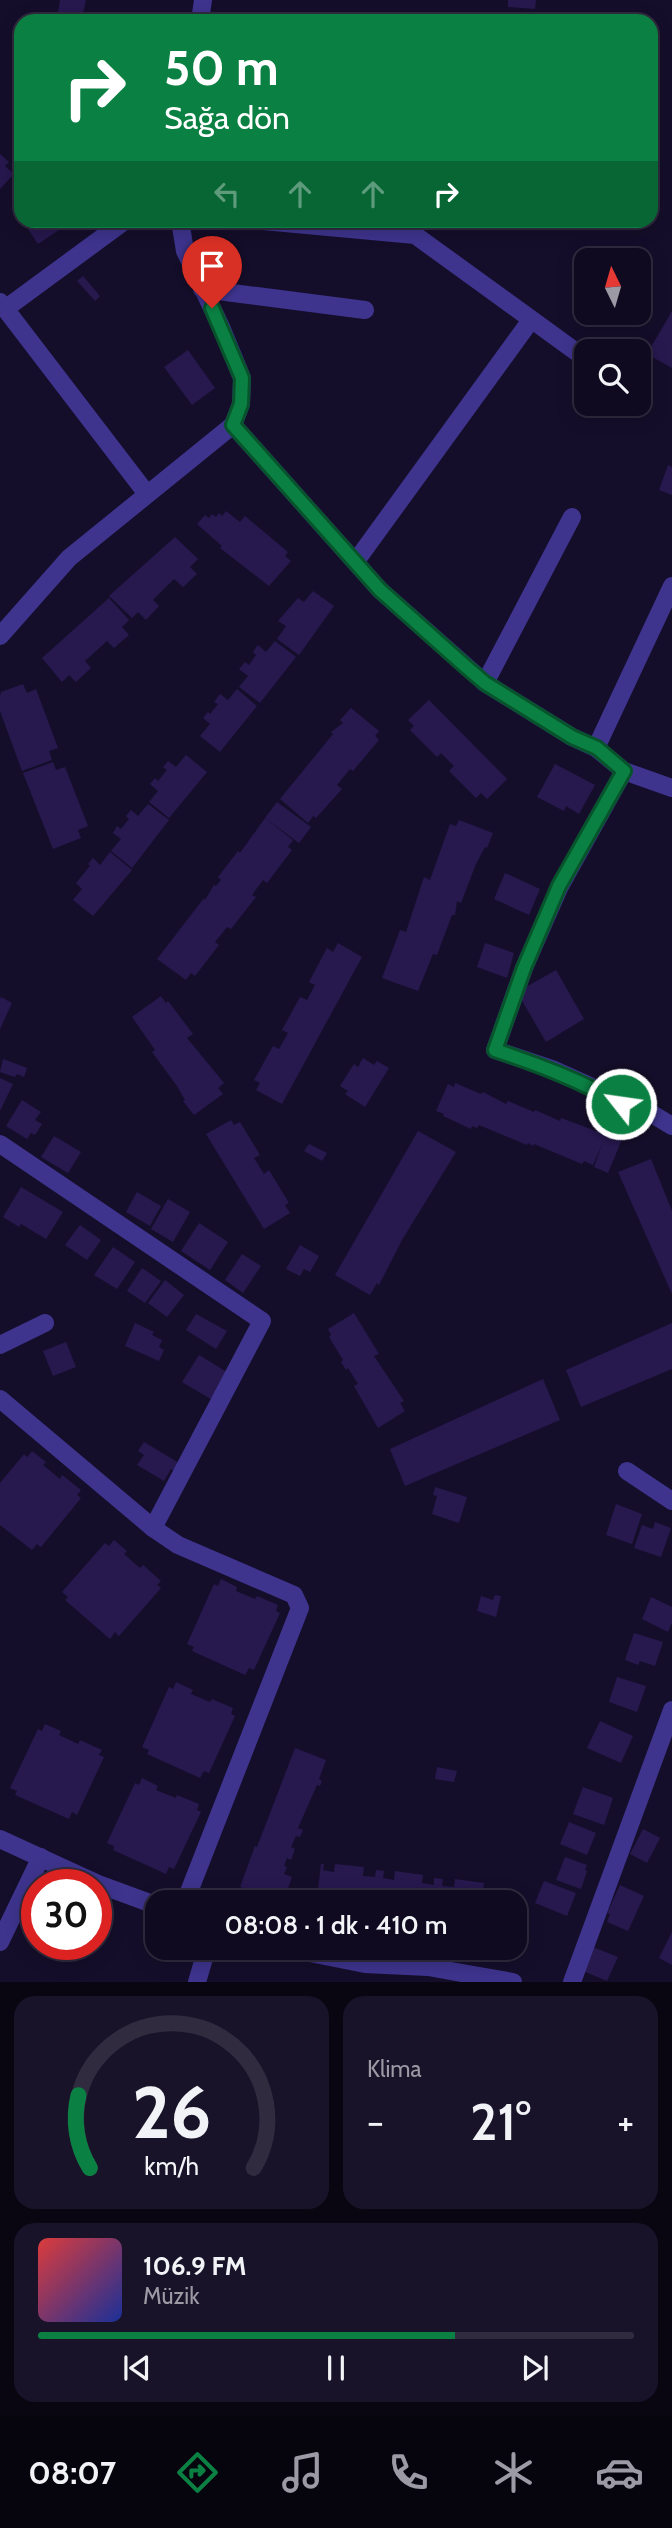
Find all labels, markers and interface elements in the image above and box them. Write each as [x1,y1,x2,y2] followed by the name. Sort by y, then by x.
[164,38,279,97] text: 50 m
[49,42,140,133] icon: right
[164,98,290,137] text: Sağa dön
[208,175,246,213] icon: left
[281,175,319,213] icon: ahead
[354,175,392,213] icon: ahead
[427,175,465,213] icon: right
[182,236,242,308] pin
[193,247,231,285] icon: arrive
[574,248,651,326] north arrow
[574,248,651,416] map controls
[574,339,651,416] button: search
[584,1067,658,1141] position arrow
[21,1869,112,1960] speed limit sign: 30
[225,1909,447,1941] text: 08:08 · 1 dk · 410 m
[367,2055,422,2083] text: Klima
[132,2069,211,2157] text: 26
[470,2090,531,2153] text: 21°
[367,2098,384,2145] text: −
[617,2098,634,2145] text: +
[144,2151,199,2181] text: km/h
[143,2250,246,2282] text: 106.9 FM
[143,2282,199,2310] text: Müzik
[118,2349,156,2387] icon: previous
[317,2349,355,2387] icon: pause
[516,2349,554,2387] icon: next
[173,2448,222,2497] icon: directions
[278,2448,327,2497] icon: music
[384,2448,433,2497] icon: phone
[489,2448,538,2497] icon: climate
[595,2448,644,2497] icon: car
[28,2453,116,2492] text: 08:07

